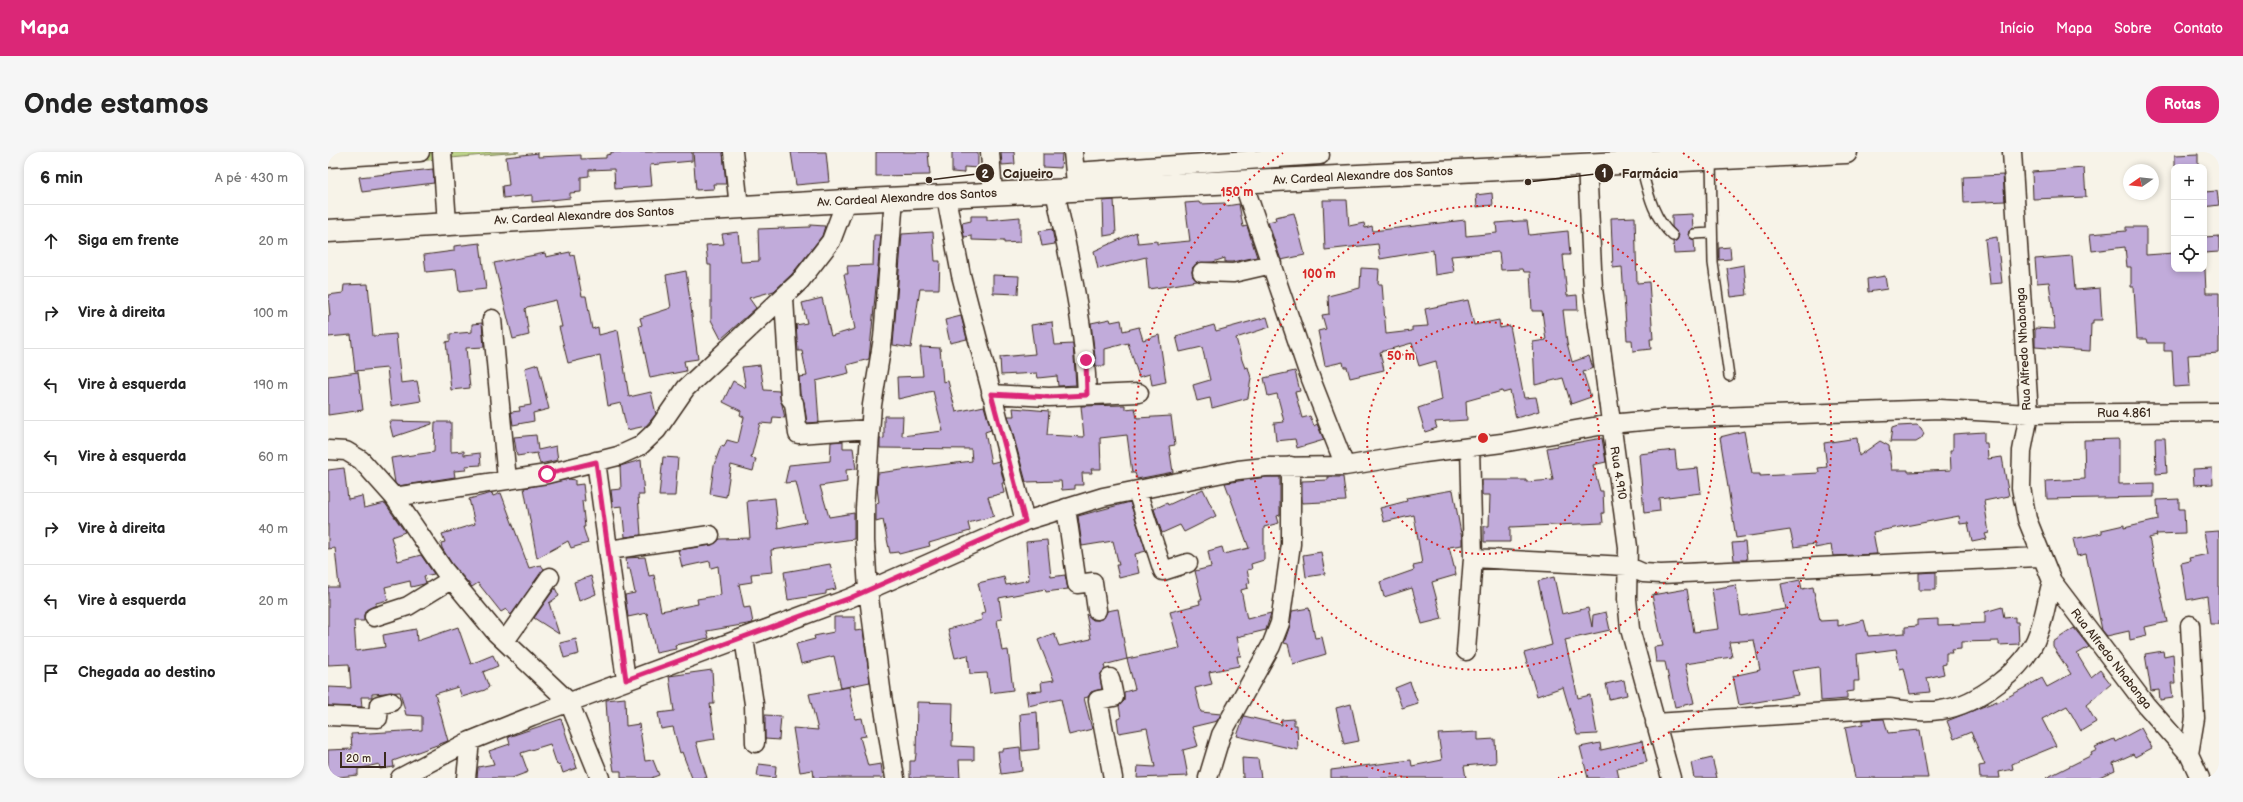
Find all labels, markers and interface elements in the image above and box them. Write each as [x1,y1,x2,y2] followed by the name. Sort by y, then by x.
[20,17,69,40] text: Mapa
[2000,20,2034,37] text: Início
[2056,20,2092,37] text: Mapa
[2114,20,2152,37] text: Sobre
[2174,20,2223,37] text: Contato
[2146,86,2219,123] button: Rotas
[24,88,209,121] text: Onde estamos
[975,161,1061,186] callout: Cajueiro
[1594,161,1687,186] callout: Farmácia
[1273,164,1453,188] street label: Av. Cardeal Alexandre dos Santos
[2123,164,2159,200] north arrow
[2171,164,2207,272] map controls
[2171,164,2207,200] button: +
[1003,166,1053,182] text: Cajueiro
[1601,166,1607,181] text: 1
[1622,166,1678,182] text: Farmácia
[981,167,989,182] text: 2
[40,168,83,188] text: 6 min
[215,170,288,186] text: A pé · 430 m
[1221,185,1253,200] text: 150 m
[817,186,997,210] street label: Av. Cardeal Alexandre dos Santos
[2171,200,2207,236] button: −
[494,204,674,228] street label: Av. Cardeal Alexandre dos Santos
[40,230,62,252] icon: ahead
[78,231,179,250] text: Siga em frente
[258,233,288,249] text: 20 m
[2171,236,2207,272] button: locate
[1302,267,1336,282] text: 100 m
[2013,287,2035,411] street label: Rua Alfredo Nhabanga
[40,302,62,324] icon: right
[78,303,165,322] text: Vire à direita
[253,305,288,321] text: 100 m
[1387,349,1415,364] text: 50 m
[1077,351,1095,369] route end
[40,374,62,396] icon: left
[78,375,186,394] text: Vire à esquerda
[254,377,288,393] text: 190 m
[2097,406,2151,421] street label: Rua 4.861
[1476,431,1490,445] centre of rings
[1606,445,1630,501] street label: Rua 4.910
[40,446,62,468] icon: left
[78,447,186,466] text: Vire à esquerda
[258,449,288,465] text: 60 m
[538,465,556,483] route start
[40,518,62,540] icon: right
[78,519,165,538] text: Vire à direita
[258,521,288,537] text: 40 m
[40,590,62,612] icon: left
[78,591,186,610] text: Vire à esquerda
[258,593,288,609] text: 20 m
[2067,606,2155,712] street label: Rua Alfredo Nhabanga
[40,662,62,684] icon: arrive
[78,663,216,682] text: Chegada ao destino
[340,750,386,769] scale bar
[346,752,371,765] text: 20 m

